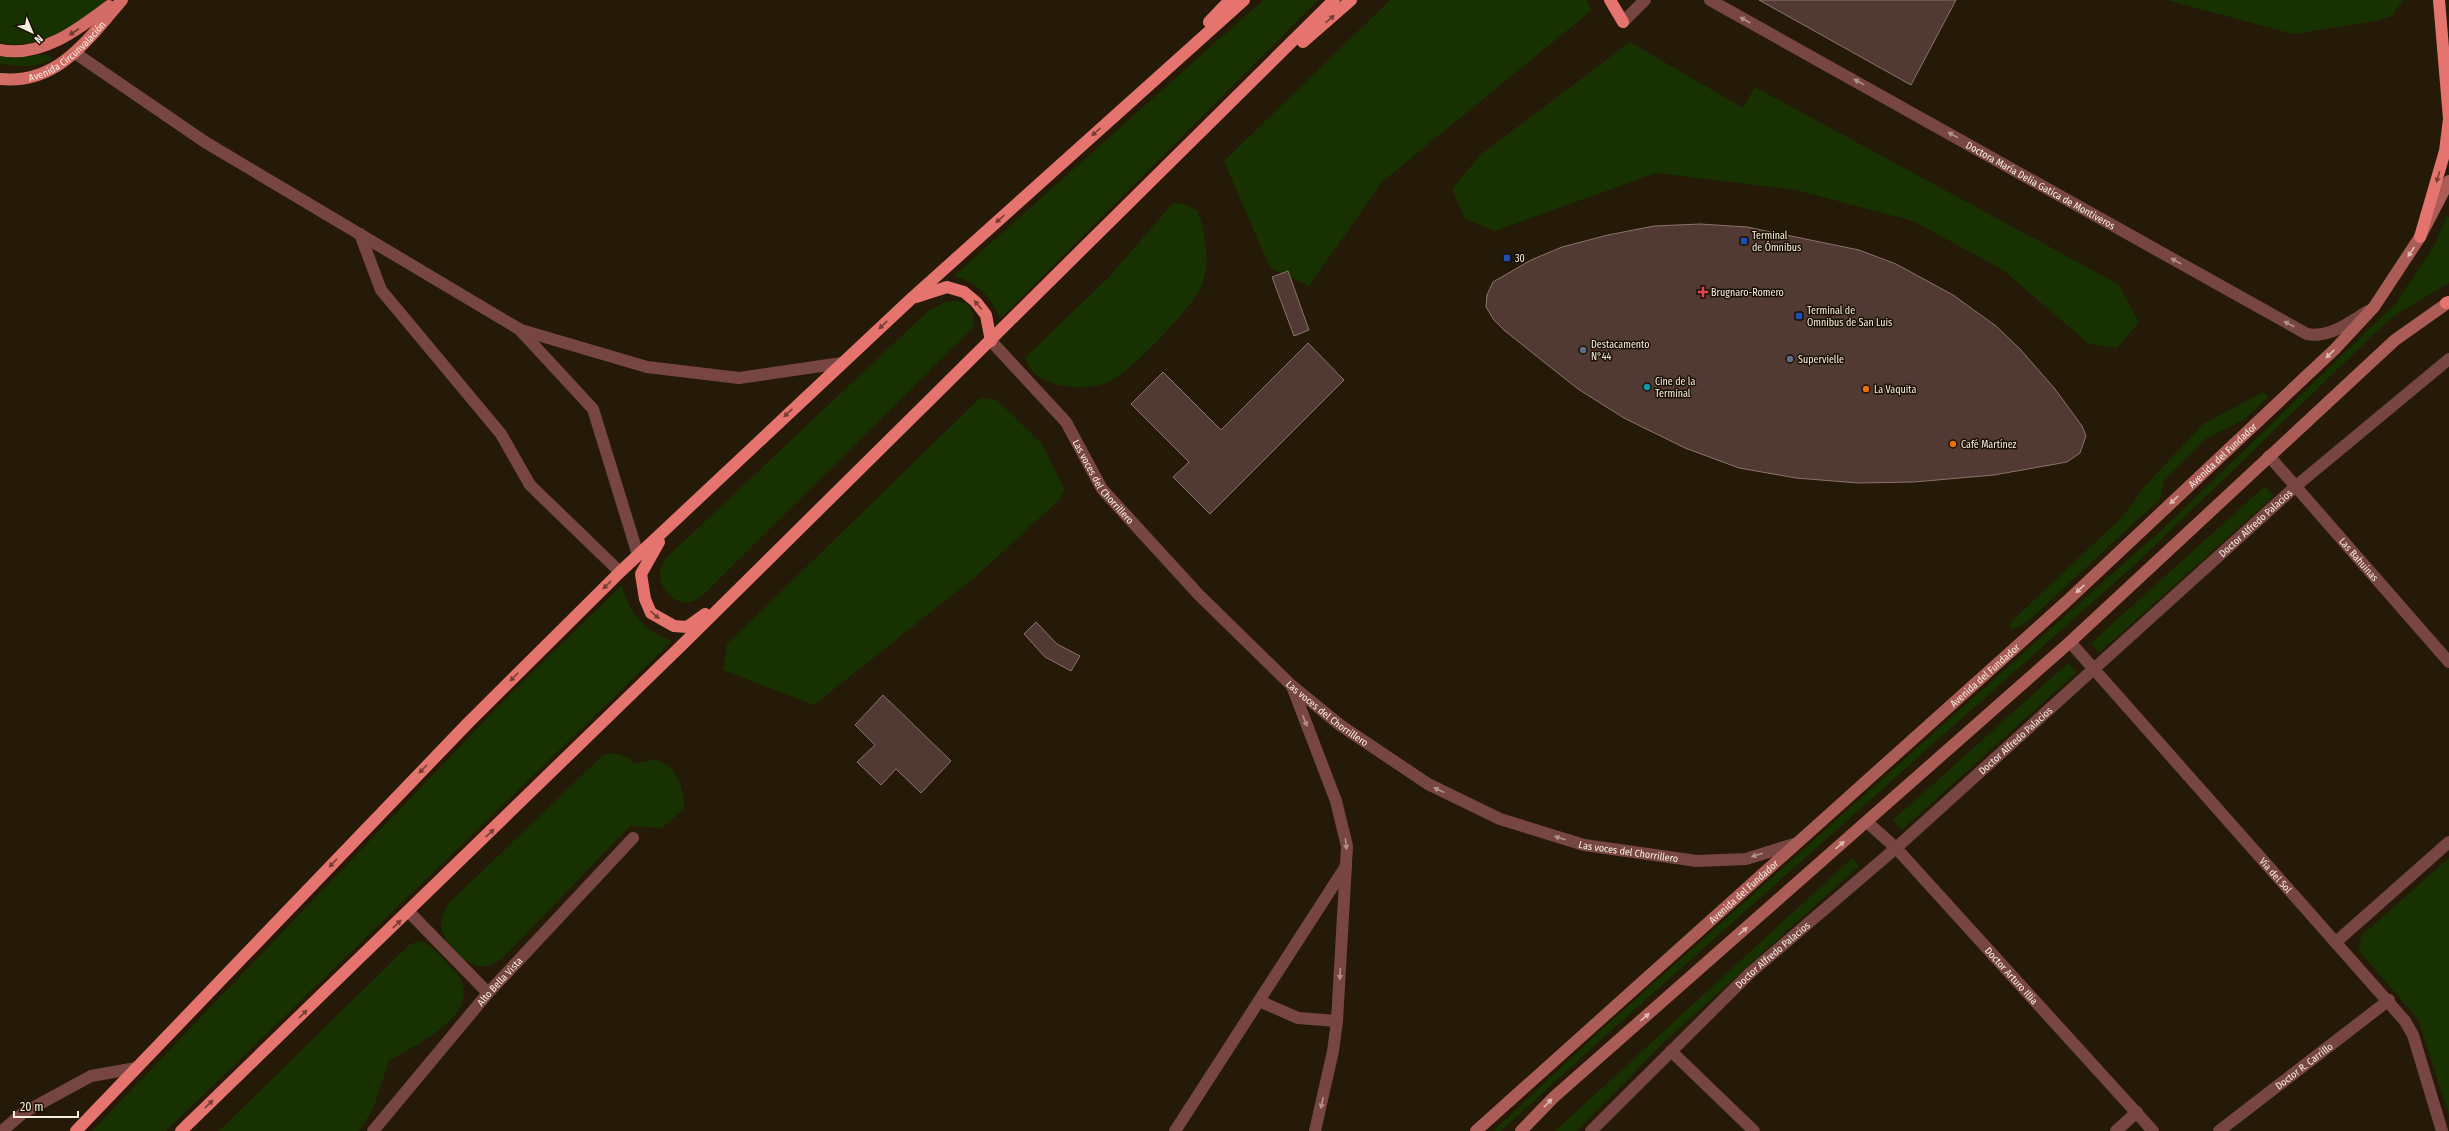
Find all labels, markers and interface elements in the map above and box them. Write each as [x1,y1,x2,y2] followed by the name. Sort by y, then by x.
[12,12,52,52] north arrow
[1324,14,1335,23] one-way arrow
[1739,16,1751,23] one-way arrow
[27,19,108,84] street label: Avenida Circunvalación
[68,28,80,35] one-way arrow
[32,32,45,46] text: N
[1853,79,1865,86] one-way arrow
[1091,127,1102,136] one-way arrow
[1947,131,1959,138] one-way arrow
[1964,139,2117,232] street label: Doctora María Delia Gatica de Montiveros
[2435,172,2441,184] one-way arrow
[995,214,1005,223] one-way arrow
[1752,230,1801,254] place label: Terminal de Ómnibus
[1739,236,1749,246] marker: Terminal de Ómnibus
[2407,246,2414,258] one-way arrow
[1502,253,1512,263] marker: 30
[1515,253,1525,265] place label: 30
[2170,257,2182,264] one-way arrow
[1698,287,1708,297] marker: Brugnaro-Romero
[1711,287,1784,299] place label: Brugnaro-Romero
[974,300,983,311] one-way arrow
[1807,305,1892,329] place label: Terminal de Omnibus de San Luis
[1794,311,1804,321] marker: Terminal de Omnibus de San Luis
[878,320,888,329] one-way arrow
[2283,321,2295,327] one-way arrow
[1591,339,1649,363] place label: Destacamento N°44
[1578,345,1588,355] marker: Destacamento N°44
[2325,349,2335,358] one-way arrow
[1785,354,1795,364] marker: Supervielle
[1798,354,1844,366] place label: Supervielle
[1655,376,1695,400] place label: Cine de la Terminal
[1642,382,1652,392] marker: Cine de la Terminal
[1861,384,1871,394] marker: La Vaquita
[1874,384,1917,396] place label: La Vaquita
[783,409,794,418] one-way arrow
[2186,420,2260,491] street label: Avenida del Fundador
[1070,438,1136,527] street label: Las voces del Chorrillero
[1961,438,2017,451] place label: Café Martínez
[1948,439,1958,449] marker: Café Martínez
[2217,487,2295,560] street label: Doctor Alfredo Palacios
[2170,495,2179,504] one-way arrow
[2336,536,2381,584] street label: Las Bahuinas
[602,580,612,590] one-way arrow
[2075,585,2085,594] one-way arrow
[650,610,660,619] one-way arrow
[1948,641,2023,710] street label: Avenida del Fundador
[509,672,519,682] one-way arrow
[1283,679,1370,749] street label: Las voces del Chorrillero
[1976,705,2055,777] street label: Doctor Alfredo Palacios
[1303,716,1309,728] one-way arrow
[418,764,428,774] one-way arrow
[1434,787,1445,793] one-way arrow
[485,828,495,838] one-way arrow
[1554,834,1566,840] one-way arrow
[1342,838,1349,850] one-way arrow
[1577,839,1679,865] street label: Las voces del Chorrillero
[1835,841,1846,850] one-way arrow
[1751,852,1763,858] one-way arrow
[2256,856,2294,896] street label: Via del Sol
[1707,857,1782,926] street label: Avenida del Fundador
[328,858,338,868] one-way arrow
[392,919,402,929] one-way arrow
[1733,920,1813,991] street label: Doctor Alfredo Palacios
[1738,927,1747,936] one-way arrow
[1982,945,2040,1007] street label: Doctor Arturo Illia
[475,955,525,1009] street label: Alto Bella Vista
[1336,968,1343,980] one-way arrow
[298,1009,308,1019] one-way arrow
[1640,1012,1650,1021] one-way arrow
[2273,1041,2336,1092] street label: Doctor R. Carrillo
[14,1093,78,1119] scale bar
[1318,1096,1324,1109] one-way arrow
[1543,1098,1553,1108] one-way arrow
[20,1100,44,1114] text: 20 m
[205,1100,214,1109] one-way arrow

